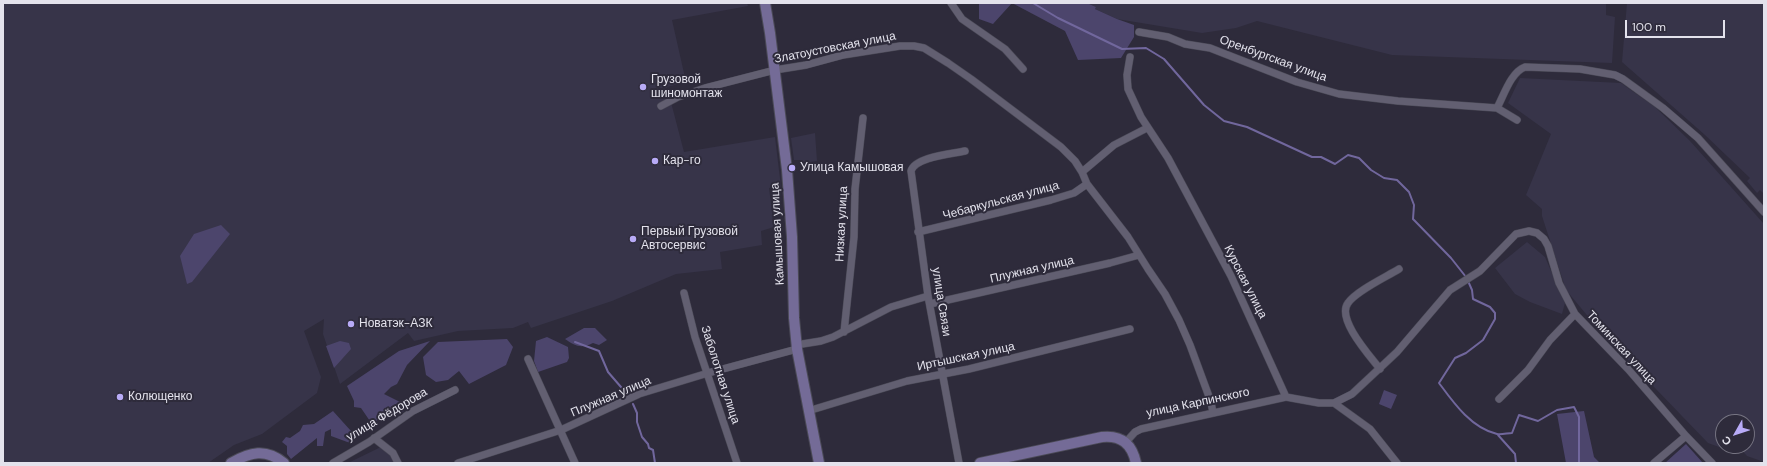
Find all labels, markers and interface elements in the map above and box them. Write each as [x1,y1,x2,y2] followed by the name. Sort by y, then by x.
[1627,12,1727,38] scale bar
[1632,19,1666,35] text: 100 m
[773,29,897,67] street label: Златоустовская улица
[1217,33,1329,85] street label: Оренбургская улица
[651,73,722,101] place label: Грузовой шиномонтаж
[638,82,648,92] marker: Грузовой шиномонтаж
[663,154,701,168] place label: Кар-го
[650,156,660,166] marker: Кар-го
[800,161,904,175] place label: Улица Камышовая
[787,163,797,173] marker: Улица Камышовая
[941,179,1061,223] street label: Чебаркульская улица
[768,182,788,286] street label: Камышовая улица
[833,186,851,262] street label: Низкая улица
[641,225,738,253] place label: Первый Грузовой Автосервис
[628,234,638,244] marker: Первый Грузовой Автосервис
[1220,243,1270,321] street label: Курская улица
[989,253,1075,287] street label: Плужная улица
[928,266,954,338] street label: улица Связи
[1583,308,1659,388] street label: Томинская улица
[359,317,432,331] place label: Новатэк-АЗК
[346,319,356,329] marker: Новатэк-АЗК
[697,324,743,426] street label: Заболотная улица
[916,340,1016,374] street label: Иртышская улица
[569,374,653,420] street label: Плужная улица
[344,385,430,445] street label: улица Фёдорова
[1145,385,1251,421] street label: улица Карпинского
[128,390,192,404] place label: Колющенко
[115,392,125,402] marker: Колющенко
[1715,414,1755,454] north arrow
[1719,433,1734,448] text: С

